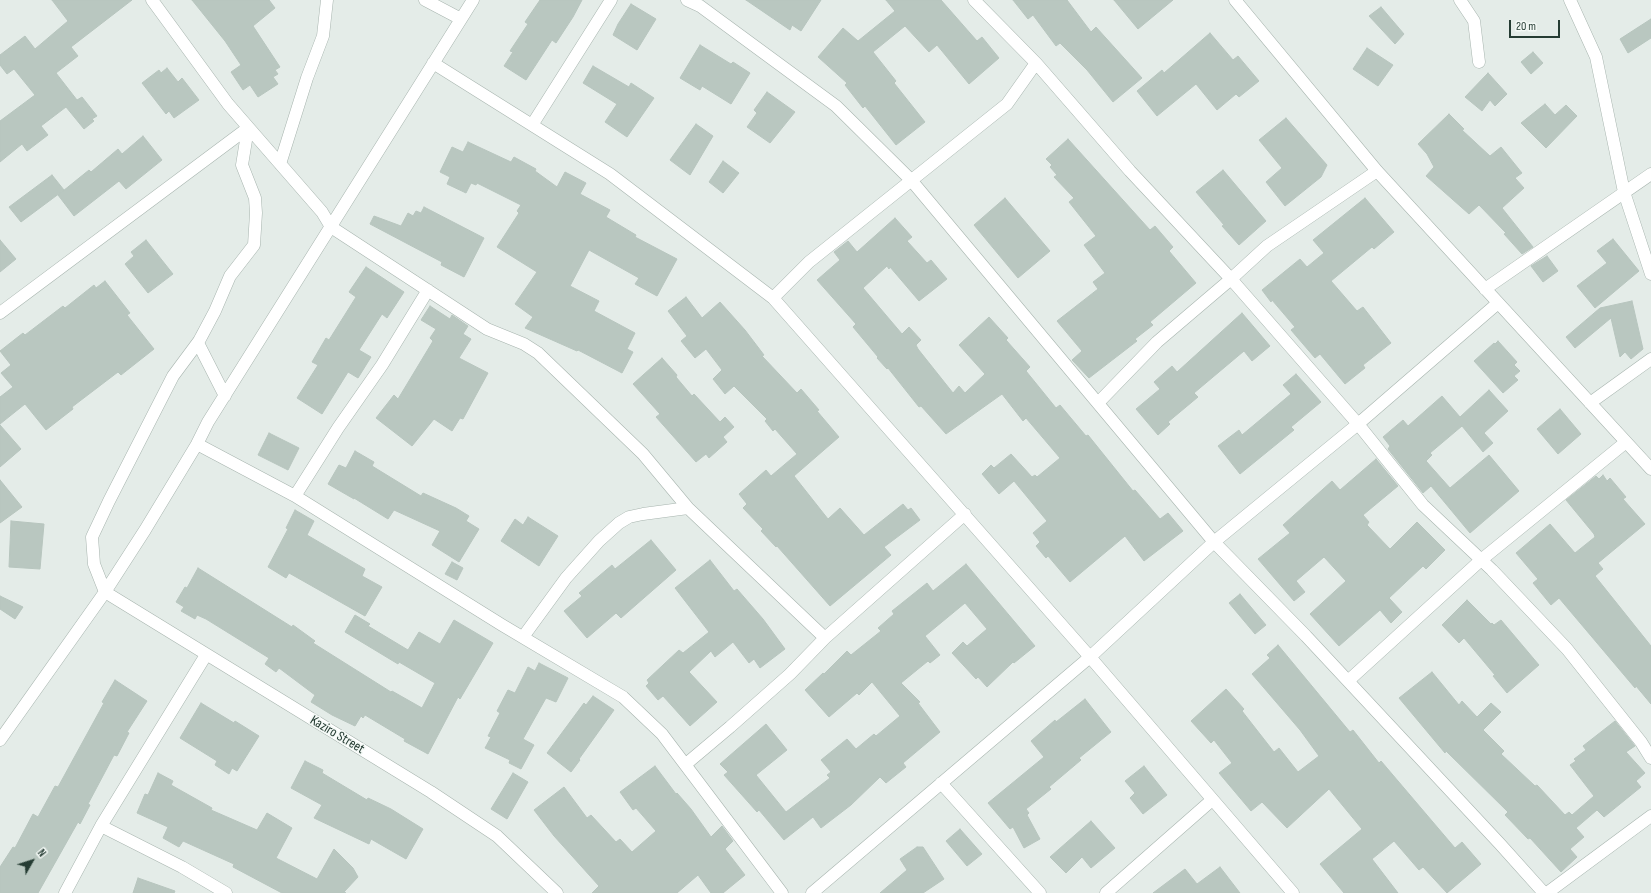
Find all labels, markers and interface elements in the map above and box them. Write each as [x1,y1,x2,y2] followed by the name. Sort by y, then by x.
[1511,12,1562,38] scale bar
[1516,19,1536,34] text: 20 m
[307,712,367,758] street label: Kaziro Street
[12,841,52,881] north arrow
[35,847,49,860] text: N

